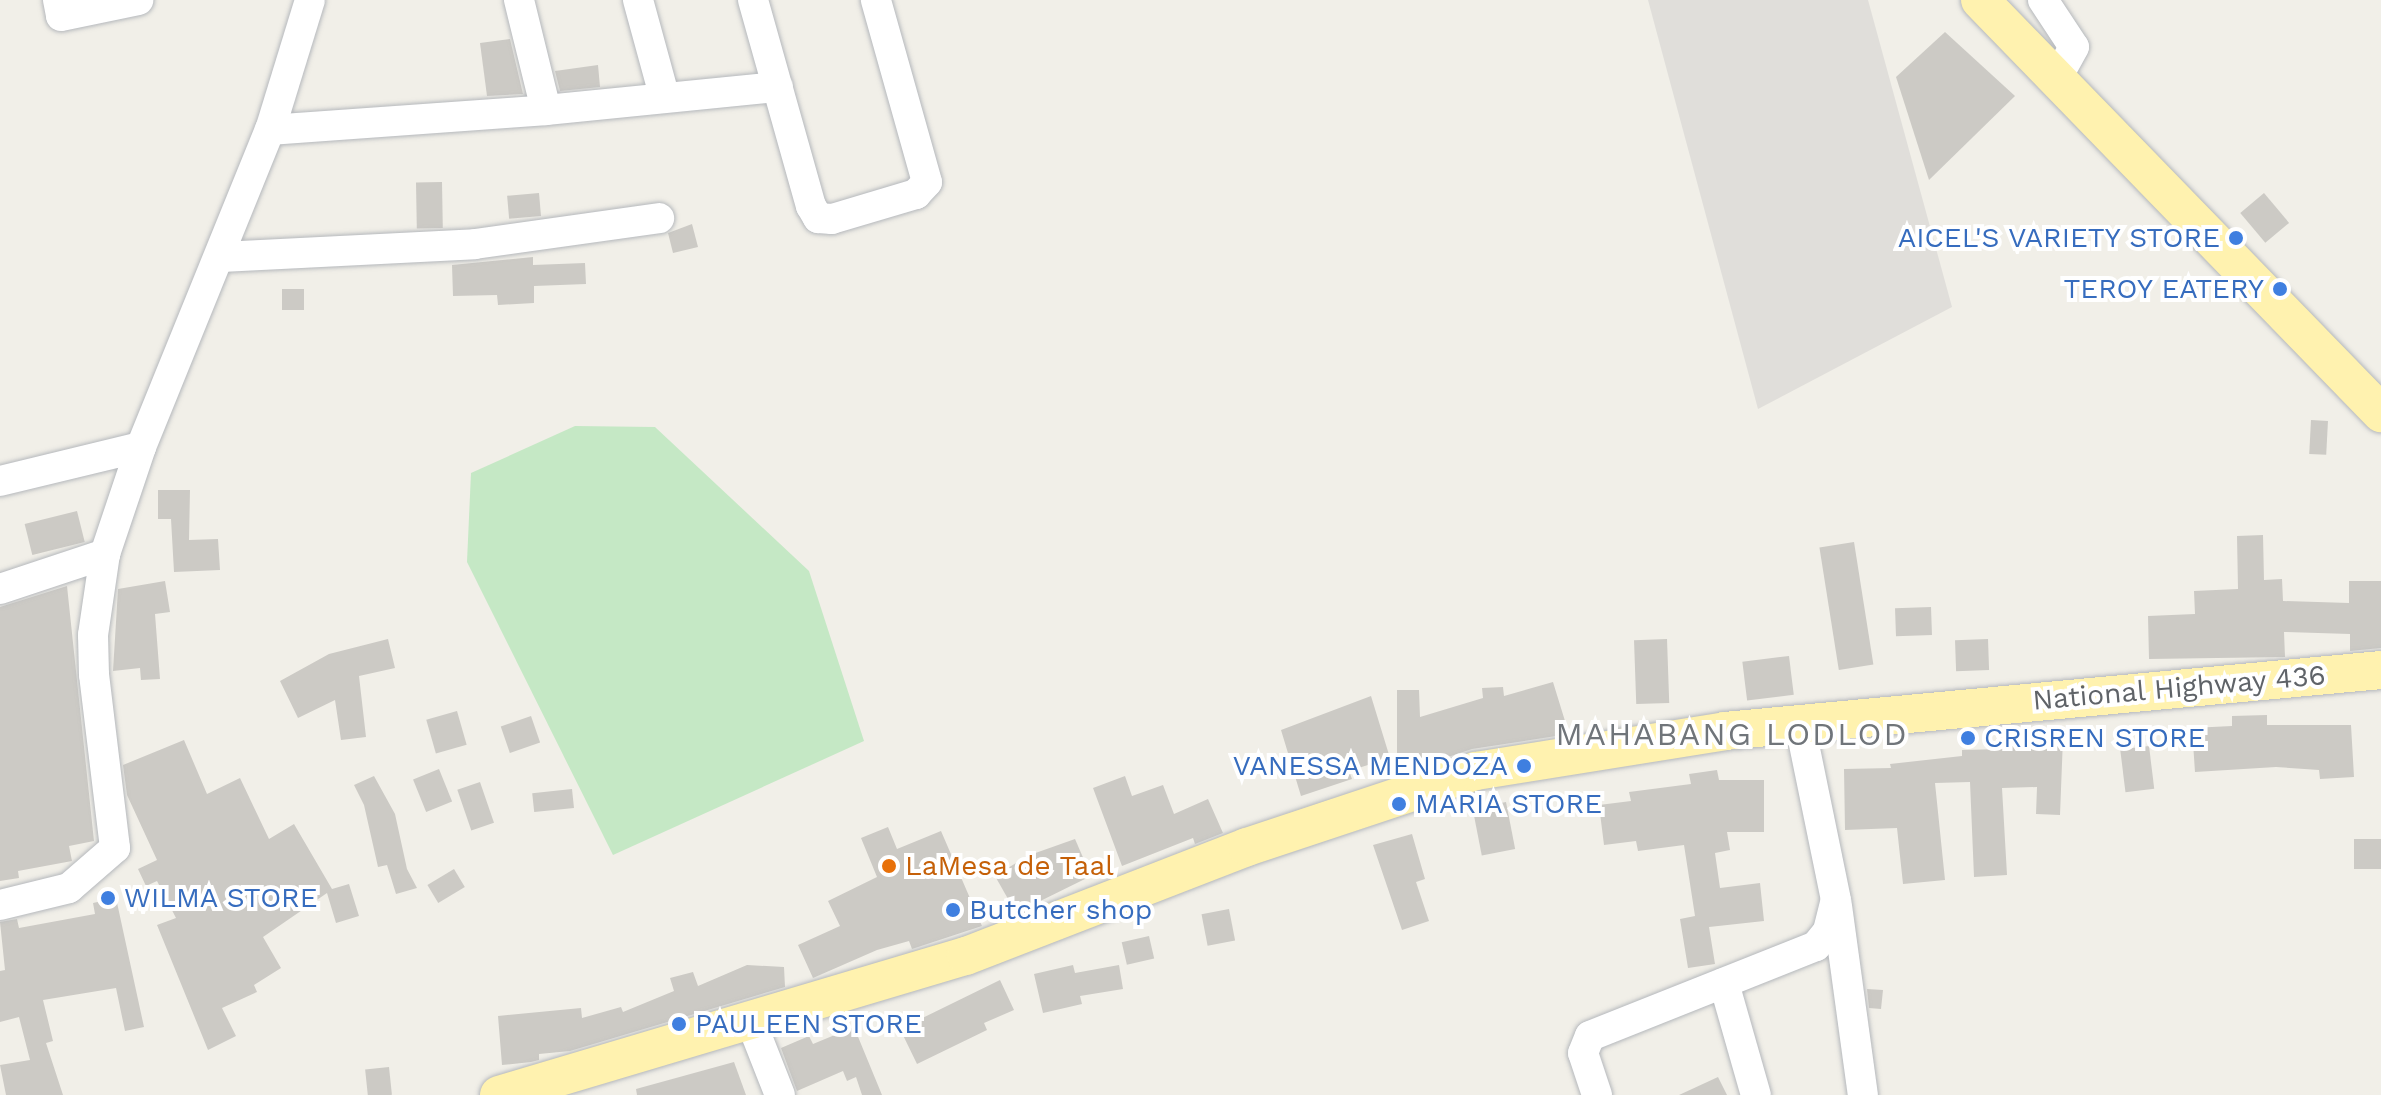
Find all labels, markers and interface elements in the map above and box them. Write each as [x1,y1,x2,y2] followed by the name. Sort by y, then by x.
[1896,221,2220,255] place label: AICEL'S VARIETY STORE
[2227,229,2245,247] marker: AICEL'S VARIETY STORE
[2062,272,2264,306] place label: TEROY EATERY
[2271,280,2289,298] marker: TEROY EATERY
[2030,658,2328,718] street label: National Highway 436
[1555,715,1909,753] district label: MAHABANG LODLOD
[1984,721,2205,755] place label: CRISREN STORE
[1959,729,1977,747] marker: CRISREN STORE
[1232,749,1508,783] place label: VANESSA MENDOZA
[1515,757,1533,775] marker: VANESSA MENDOZA
[1415,787,1603,821] place label: MARIA STORE
[1390,795,1408,813] marker: MARIA STORE
[905,849,1115,883] place label: LaMesa de Taal
[880,857,898,875] marker: LaMesa de Taal
[124,881,319,915] place label: WILMA STORE
[99,889,117,907] marker: WILMA STORE
[969,893,1153,927] place label: Butcher shop
[944,901,962,919] marker: Butcher shop
[695,1007,922,1041] place label: PAULEEN STORE
[670,1015,688,1033] marker: PAULEEN STORE

